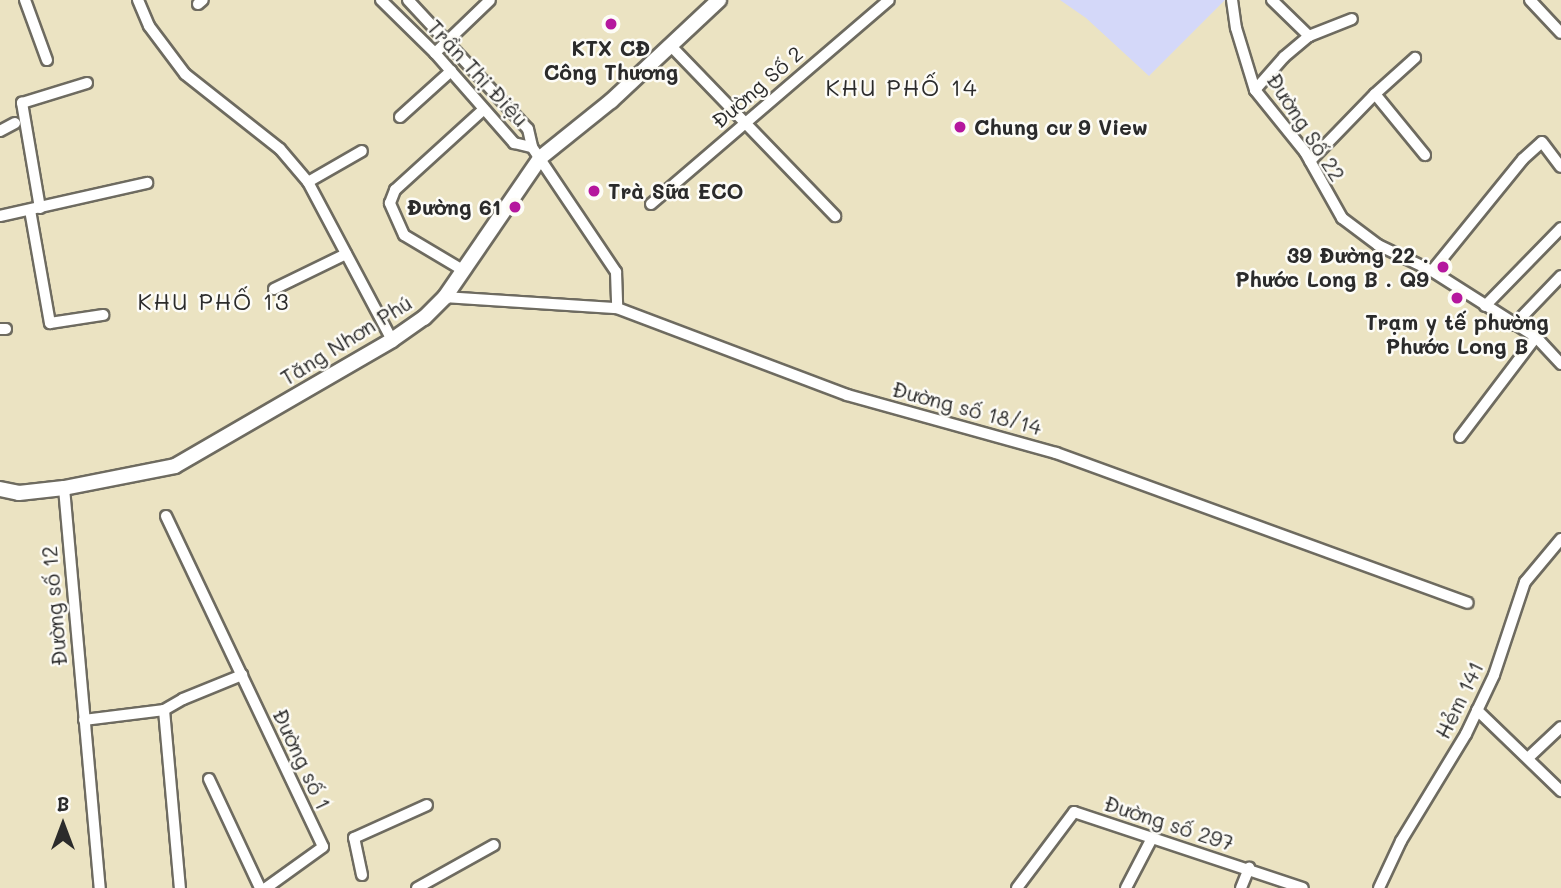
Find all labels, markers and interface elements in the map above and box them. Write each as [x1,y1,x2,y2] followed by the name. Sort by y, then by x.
[422,15,534,131] street label: Trần Thị Điệu
[603,16,619,32] marker: KTX CĐ Công Thương
[544,35,678,85] place label: KTX CĐ Công Thương
[706,41,808,133] street label: Đường Số 2
[1262,68,1350,186] street label: Đường Số 22
[827,73,977,101] district label: KHU PHỐ 14
[974,114,1148,140] place label: Chung cư 9 View
[952,119,968,135] marker: Chung cư 9 View
[608,178,744,204] place label: Trà Sữa ECO
[586,183,602,199] marker: Trà Sữa ECO
[407,194,501,220] place label: Đường 61
[507,199,523,215] marker: Đường 61
[1235,242,1429,292] place label: 39 Đường 22 . Phước Long B . Q9
[1435,259,1451,275] marker: 39 Đường 22 . Phước Long B . Q9
[139,287,289,315] district label: KHU PHỐ 13
[276,290,416,390] street label: Tăng Nhơn Phú
[1449,290,1465,306] marker: Trạm y tế phường Phước Long B
[1365,309,1549,359] place label: Trạm y tế phường Phước Long B
[889,376,1045,440] street label: Đường số 18/14
[36,545,72,667] street label: Đường số 12
[1430,657,1488,743] street label: Hẻm 141
[268,705,336,813] street label: Đường số 1
[28,790,98,860] north arrow
[1101,790,1237,856] street label: Đường số 297
[57,791,69,816] text: B

